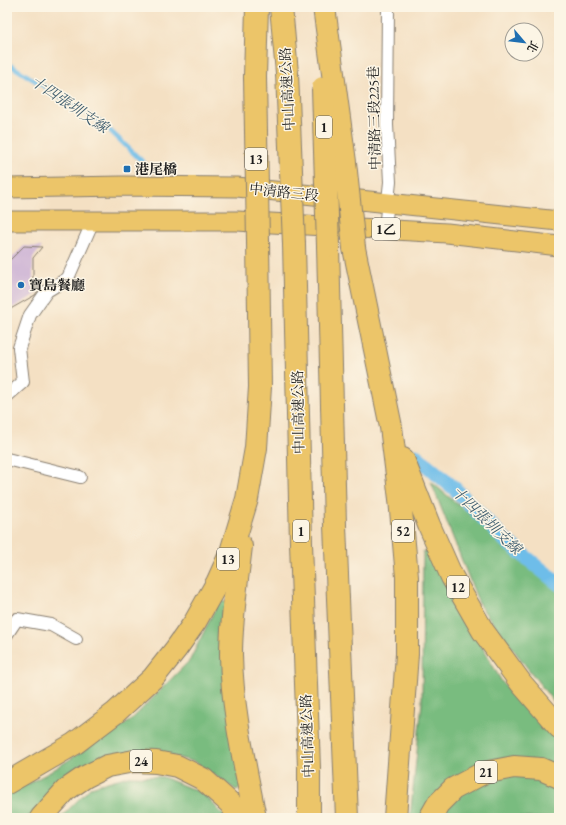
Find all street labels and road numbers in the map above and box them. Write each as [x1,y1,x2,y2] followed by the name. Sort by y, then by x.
[276,47,298,131] street label: 中山高速公路
[364,66,384,170] street label: 中清路三段225巷
[316,116,332,138] road number: 1
[245,148,267,170] road number: 13
[248,179,320,205] street label: 中清路三段
[372,218,400,240] road number: 1乙
[288,370,308,454] street label: 中山高速公路
[293,520,309,542] road number: 1
[392,520,414,542] road number: 52
[217,548,239,570] road number: 13
[447,576,469,598] road number: 12
[297,694,317,778] street label: 中山高速公路
[130,750,152,772] road number: 24
[475,761,497,783] road number: 21

